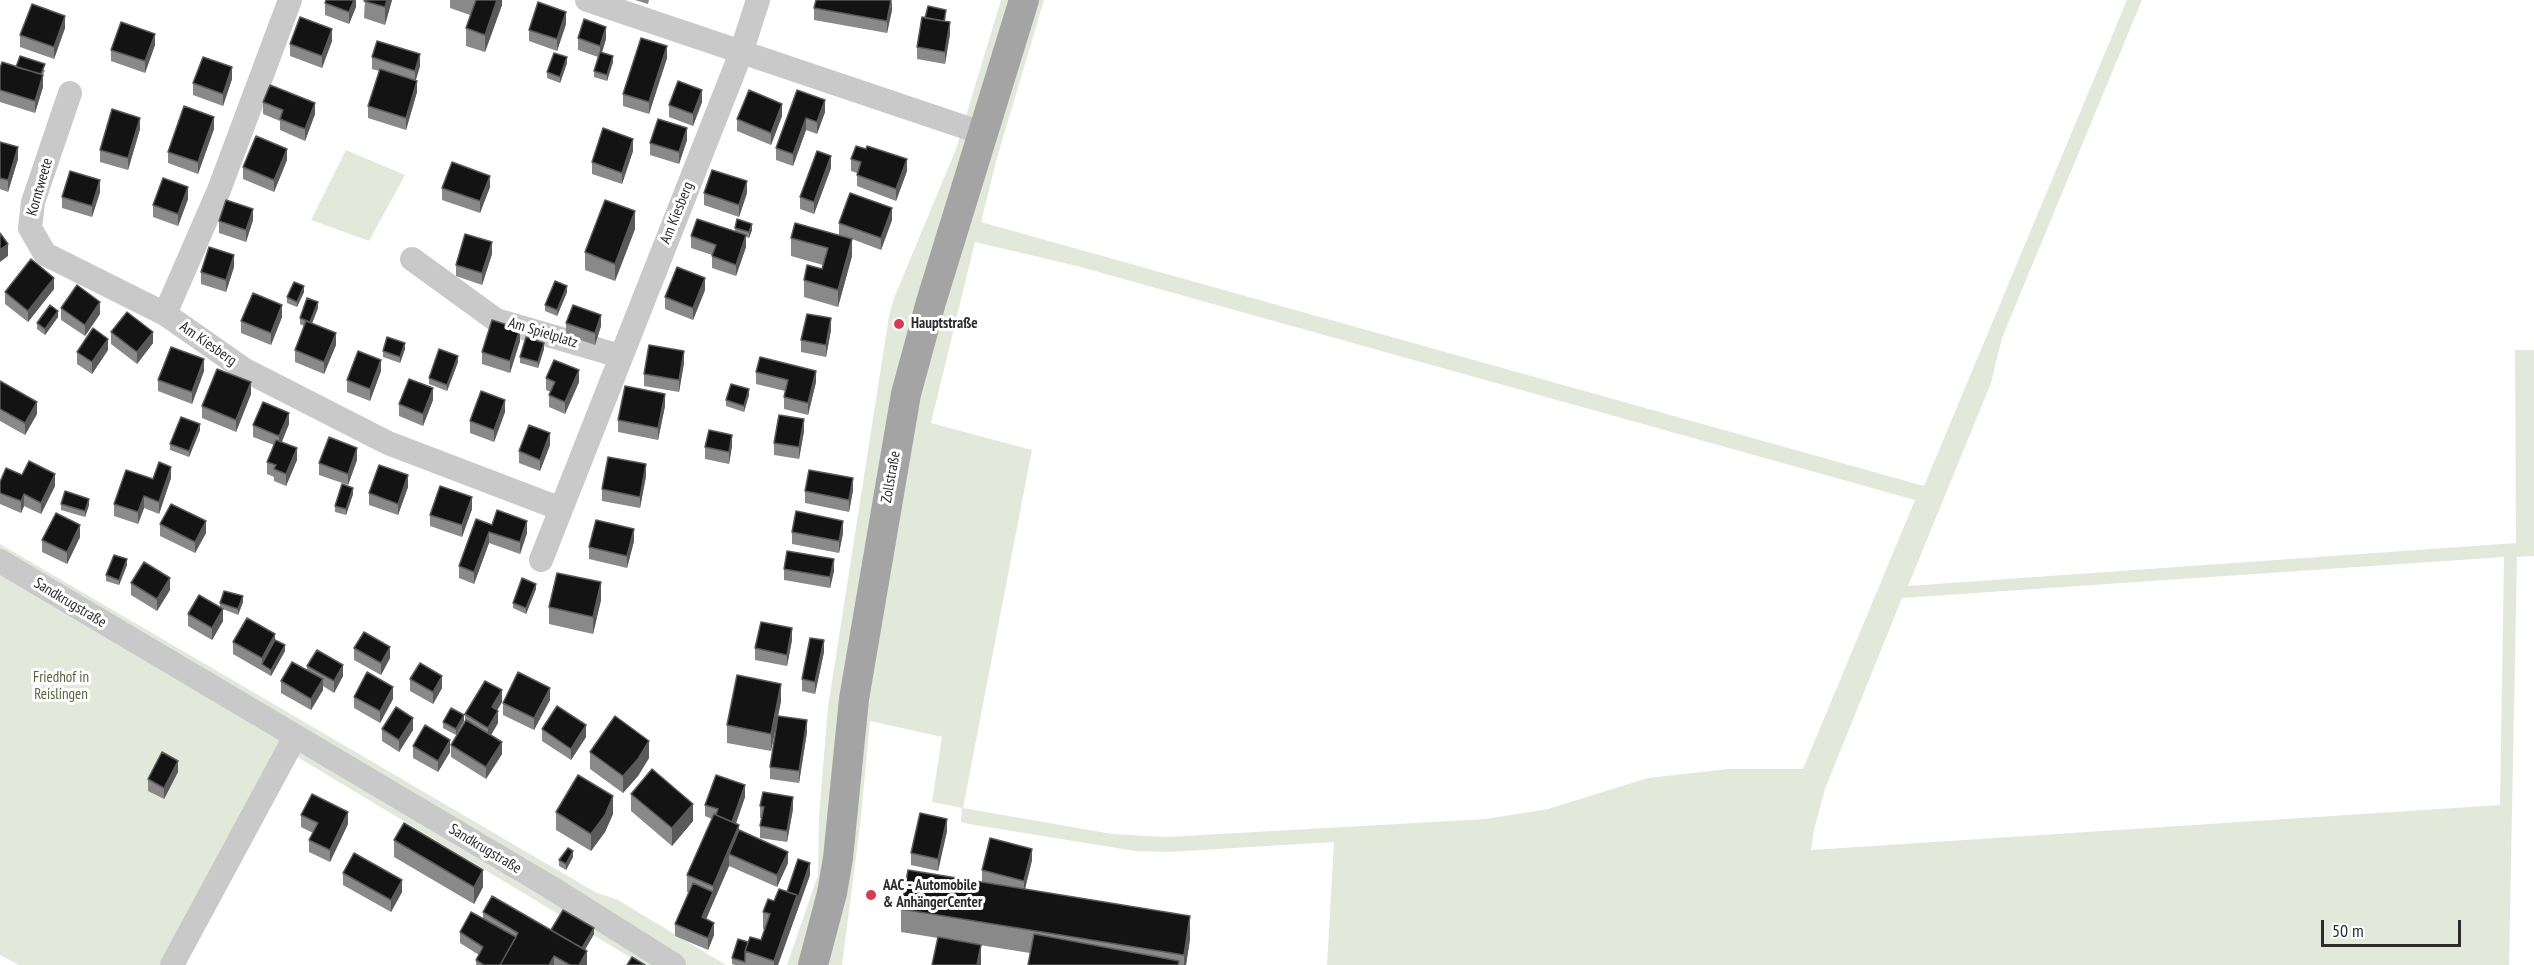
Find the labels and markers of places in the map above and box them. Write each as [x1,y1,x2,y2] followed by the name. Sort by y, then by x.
[911,315,978,333] place label: Hauptstraße
[892,317,906,331] marker: Hauptstraße
[883,877,982,912] place label: AAC - Automobile & AnhängerCenter
[864,888,878,902] marker: AAC - Automobile & AnhängerCenter

